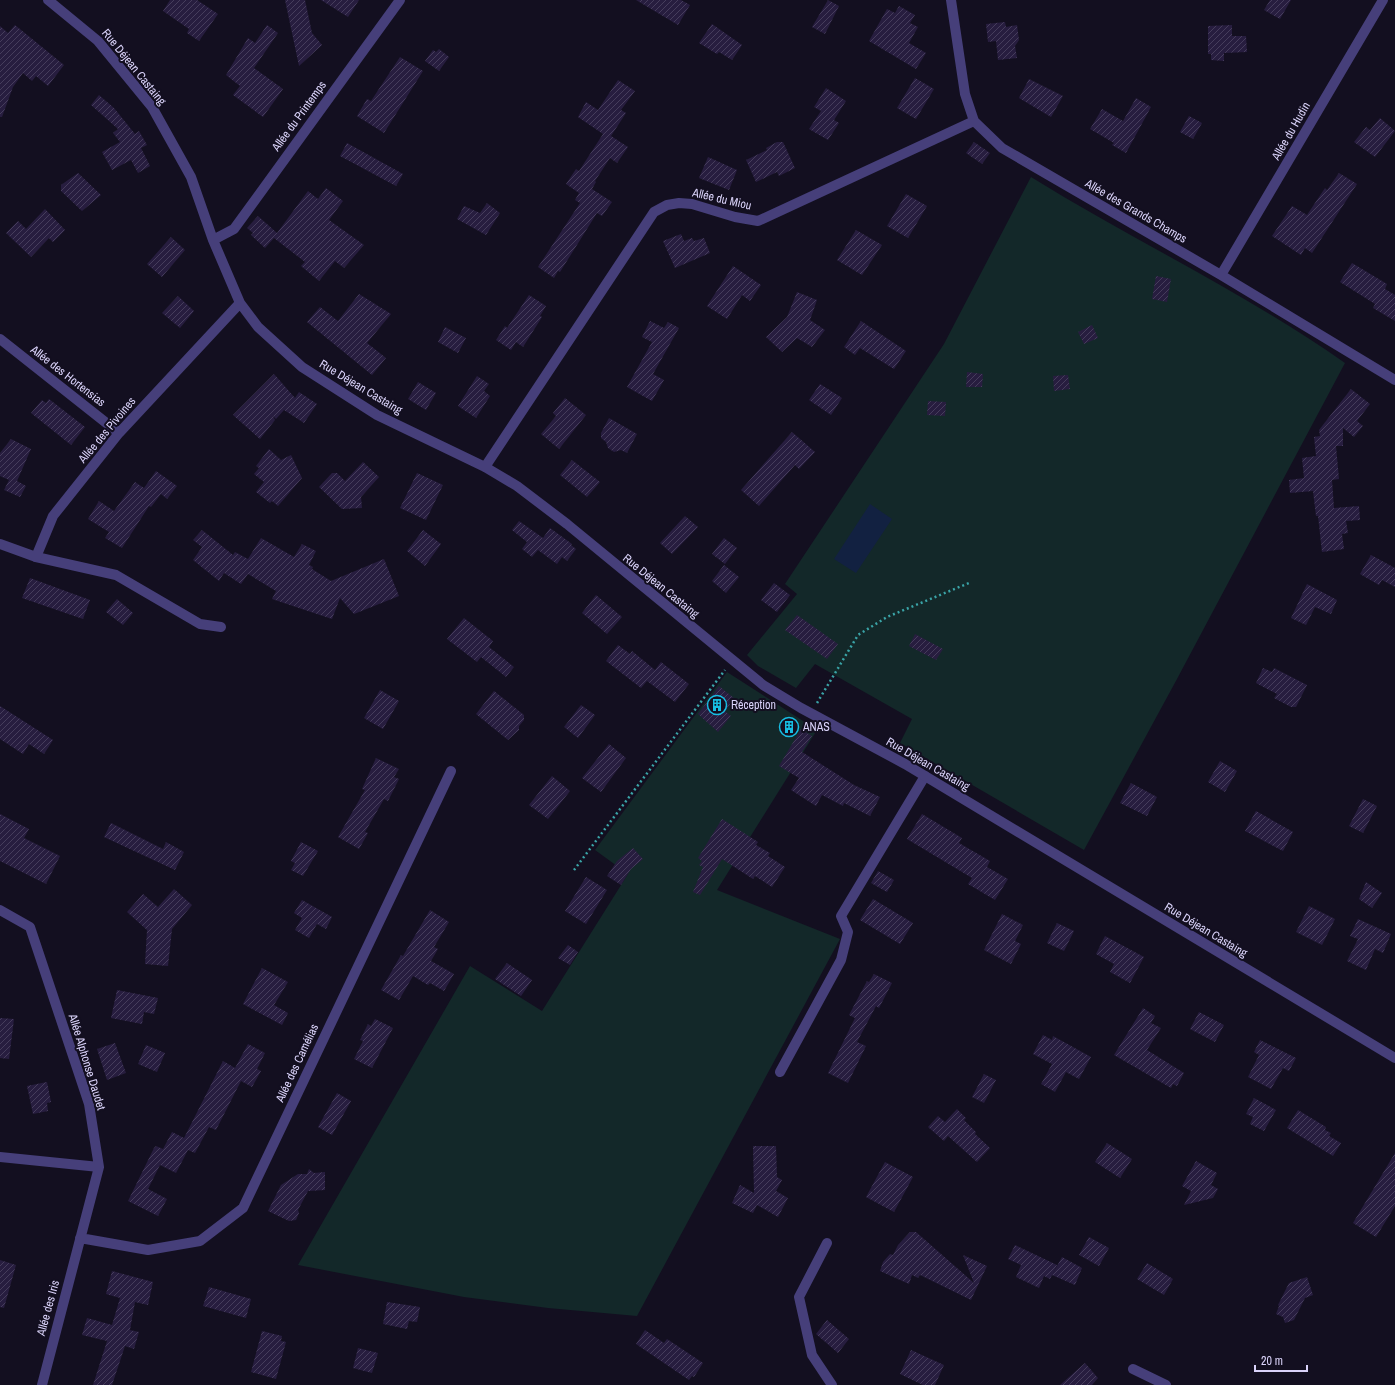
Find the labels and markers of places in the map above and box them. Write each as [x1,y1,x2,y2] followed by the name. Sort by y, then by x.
[706,694,728,716] building icon: Réception
[731,697,776,713] place label: Réception
[778,716,800,738] building icon: ANAS
[802,719,830,735] place label: ANAS

